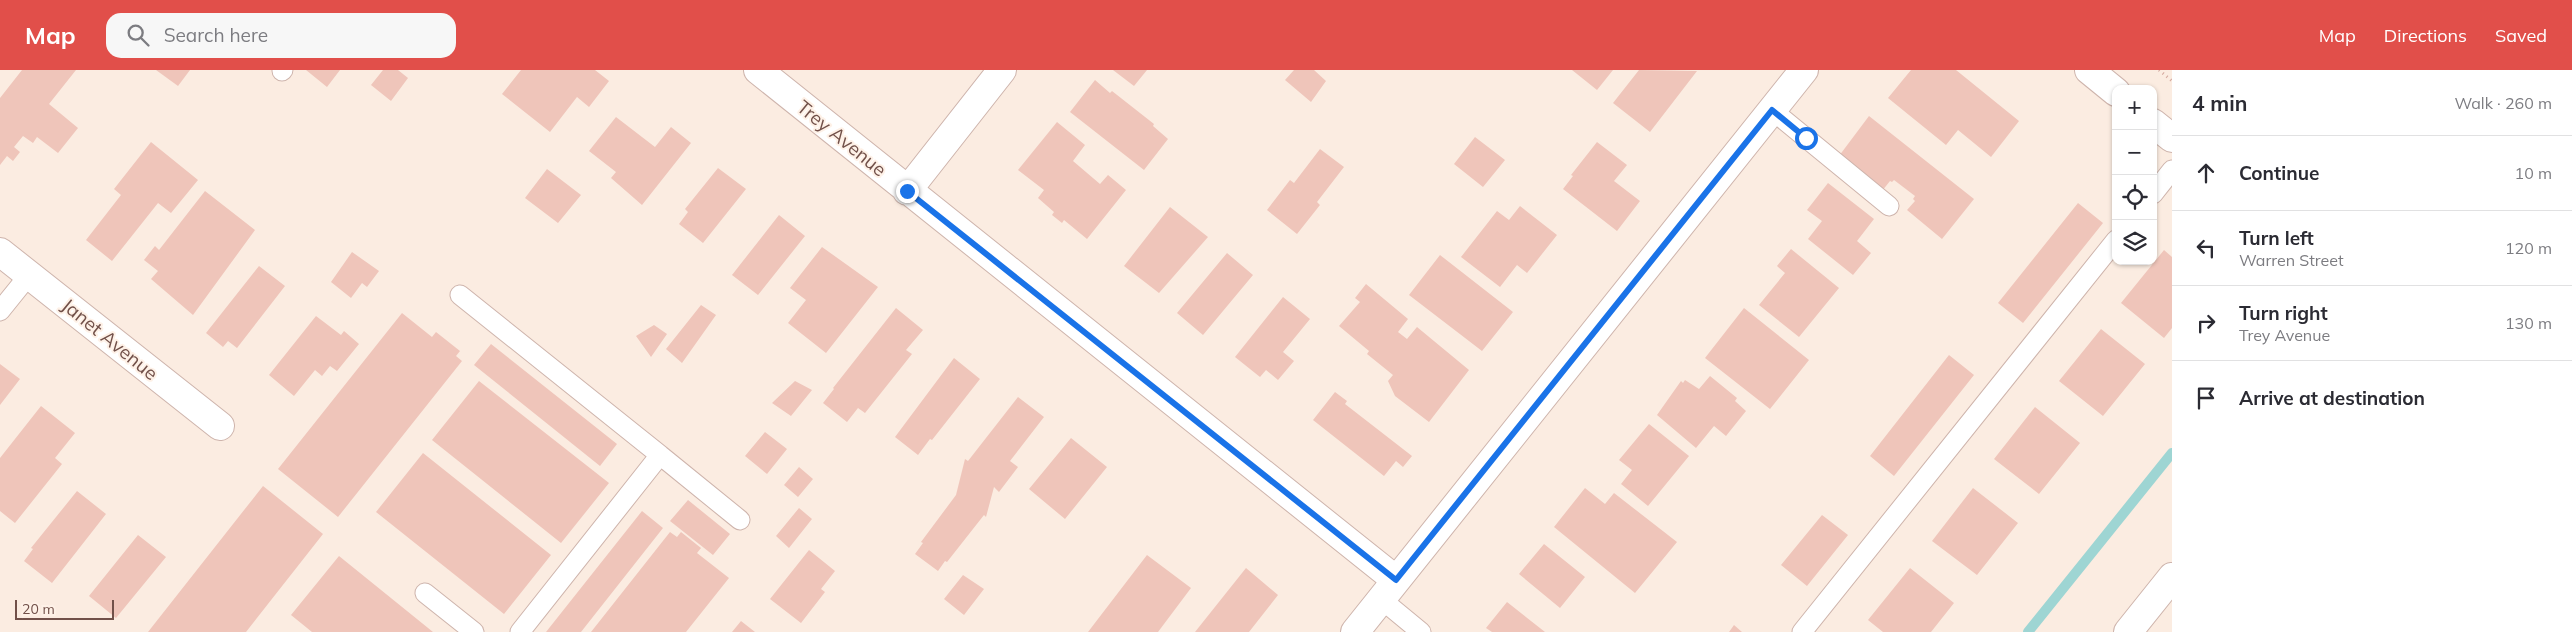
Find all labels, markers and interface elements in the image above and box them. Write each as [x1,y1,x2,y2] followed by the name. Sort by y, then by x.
[106,13,456,58] search box
[25,20,76,50] text: Map
[124,21,152,49] icon: search
[164,23,268,47] text: Search here
[2319,24,2356,47] text: Map
[2384,24,2467,47] text: Directions
[2495,24,2547,47] text: Saved
[2112,85,2157,265] map controls
[2112,85,2157,130] button: +
[2192,90,2247,116] text: 4 min
[2454,93,2552,113] text: Walk · 260 m
[792,95,892,181] street label: Trey Avenue
[1795,127,1818,150] route start
[2112,130,2157,175] button: −
[2192,159,2220,187] icon: ahead
[2239,161,2319,185] text: Continue
[2515,163,2552,183] text: 10 m
[2112,175,2157,220] button: locate
[896,180,919,203] route end
[2112,220,2157,265] button: layers
[2239,226,2314,250] text: Turn left
[2192,234,2220,262] icon: left
[2505,238,2552,258] text: 120 m
[2239,250,2344,270] text: Warren Street
[57,293,163,385] street label: Janet Avenue
[2239,301,2328,325] text: Turn right
[2192,309,2220,337] icon: right
[2505,313,2552,333] text: 130 m
[2239,325,2330,345] text: Trey Avenue
[2192,384,2220,412] icon: arrive
[2239,386,2425,410] text: Arrive at destination
[15,597,114,620] scale bar
[22,600,55,618] text: 20 m

